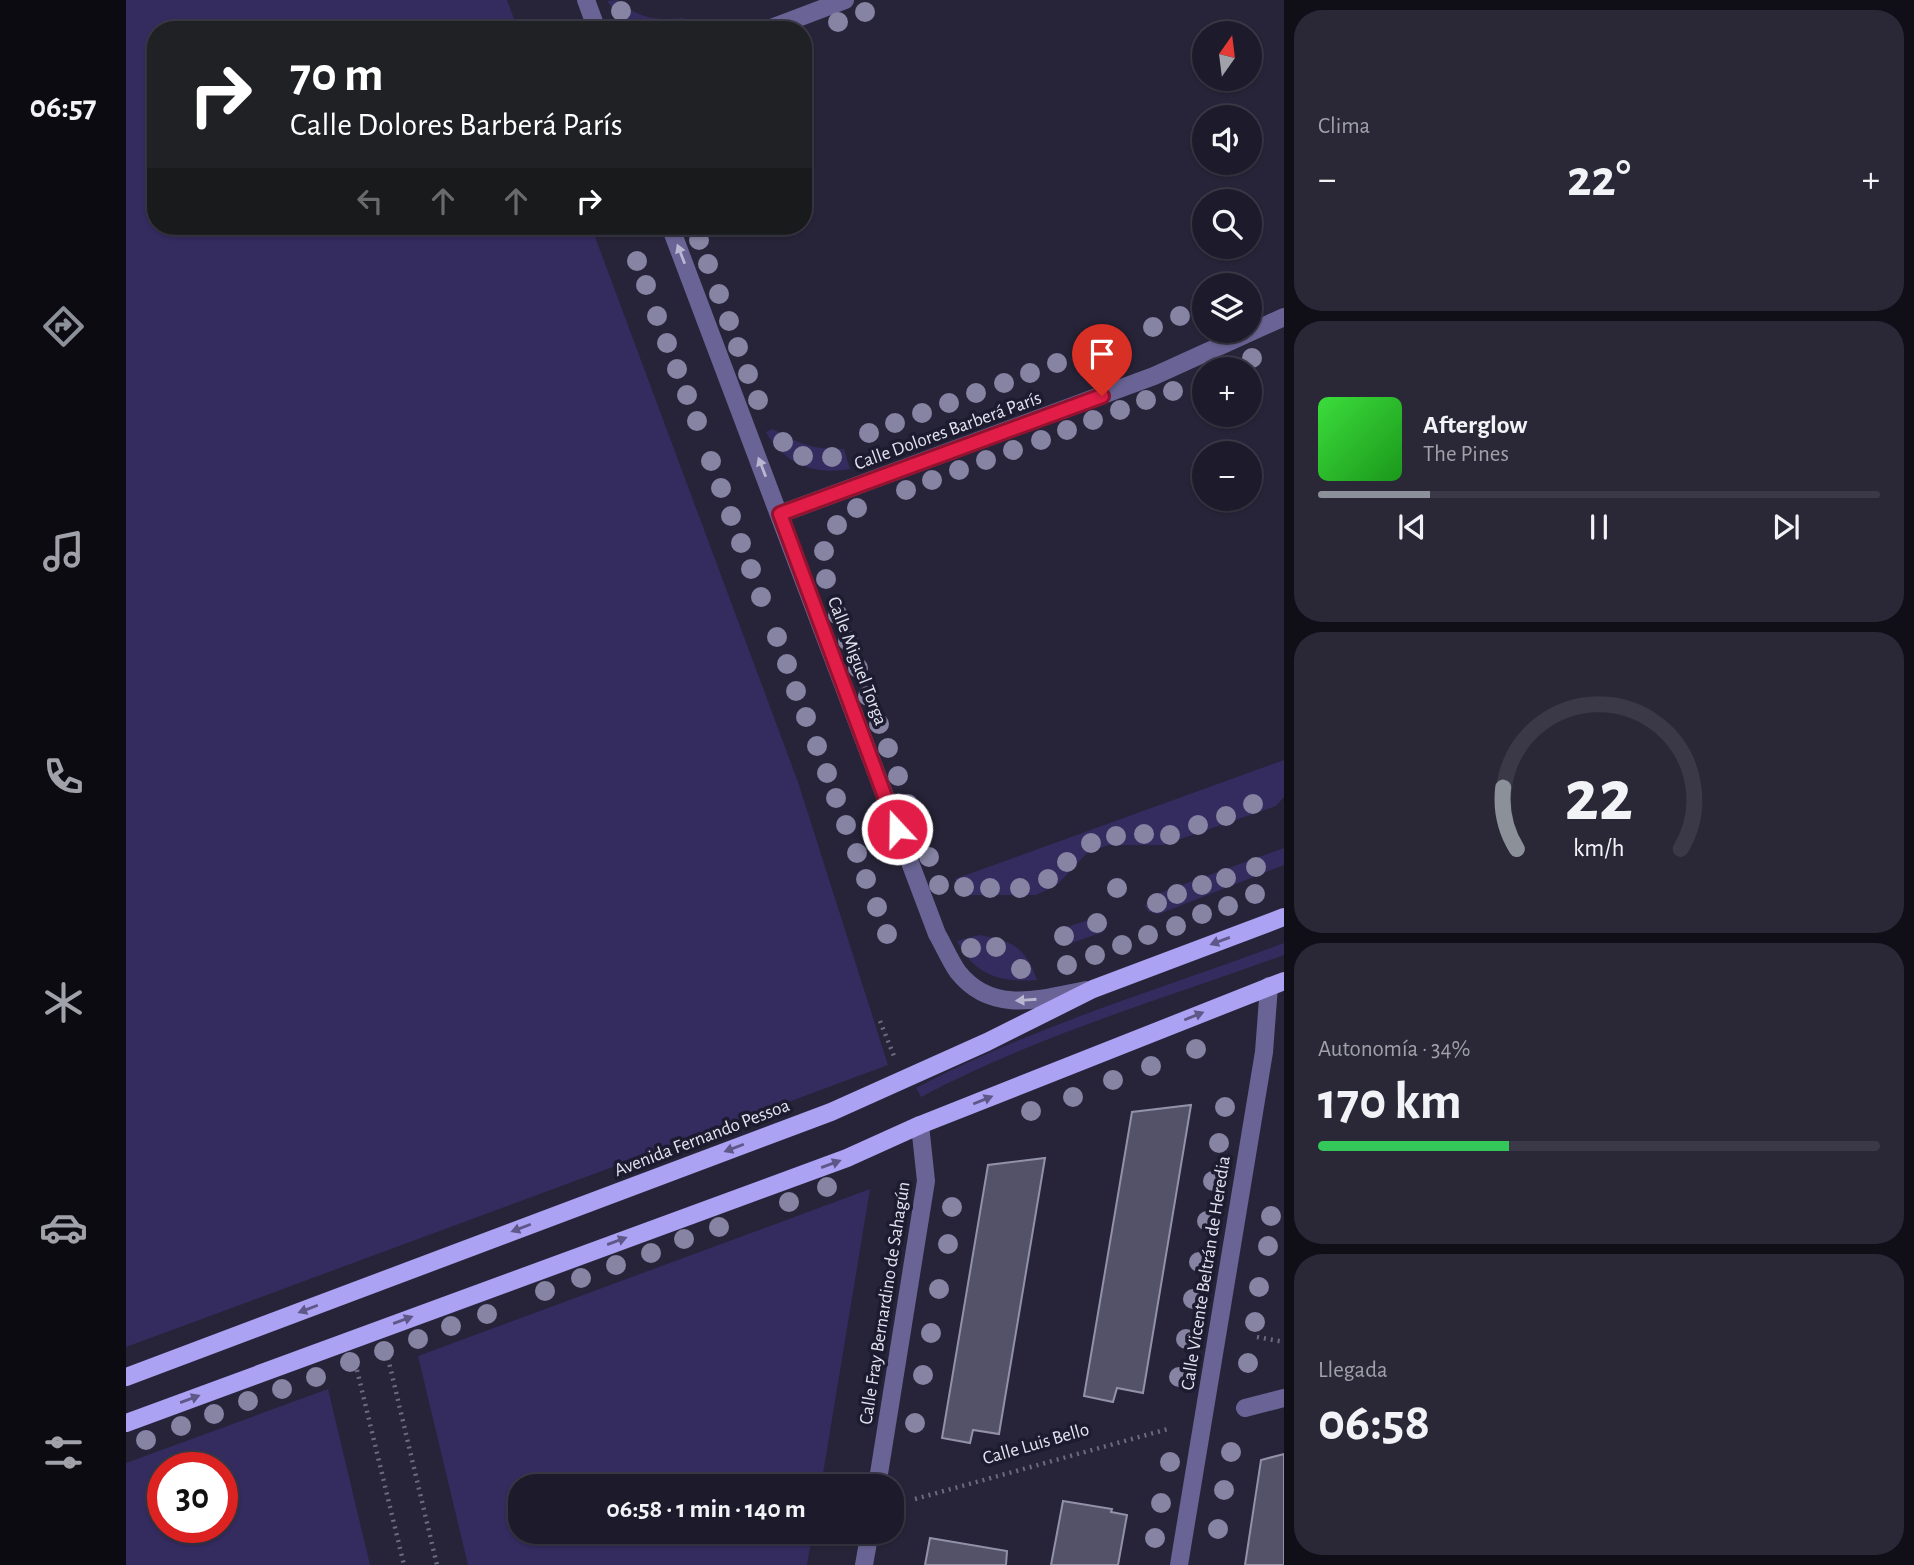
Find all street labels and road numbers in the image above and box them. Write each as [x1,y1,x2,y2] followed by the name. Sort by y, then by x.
[852,388,1044,474] street label: Calle Dolores Barberá París
[824,594,890,728] street label: Calle Miguel Torga
[612,1096,793,1180] street label: Avenida Fernando Pessoa
[1178,1154,1234,1392] street label: Calle Vicente Beltrán de Heredia
[856,1180,914,1426] street label: Calle Fray Bernardino de Sahagún
[981,1420,1091,1468] street label: Calle Luis Bello

